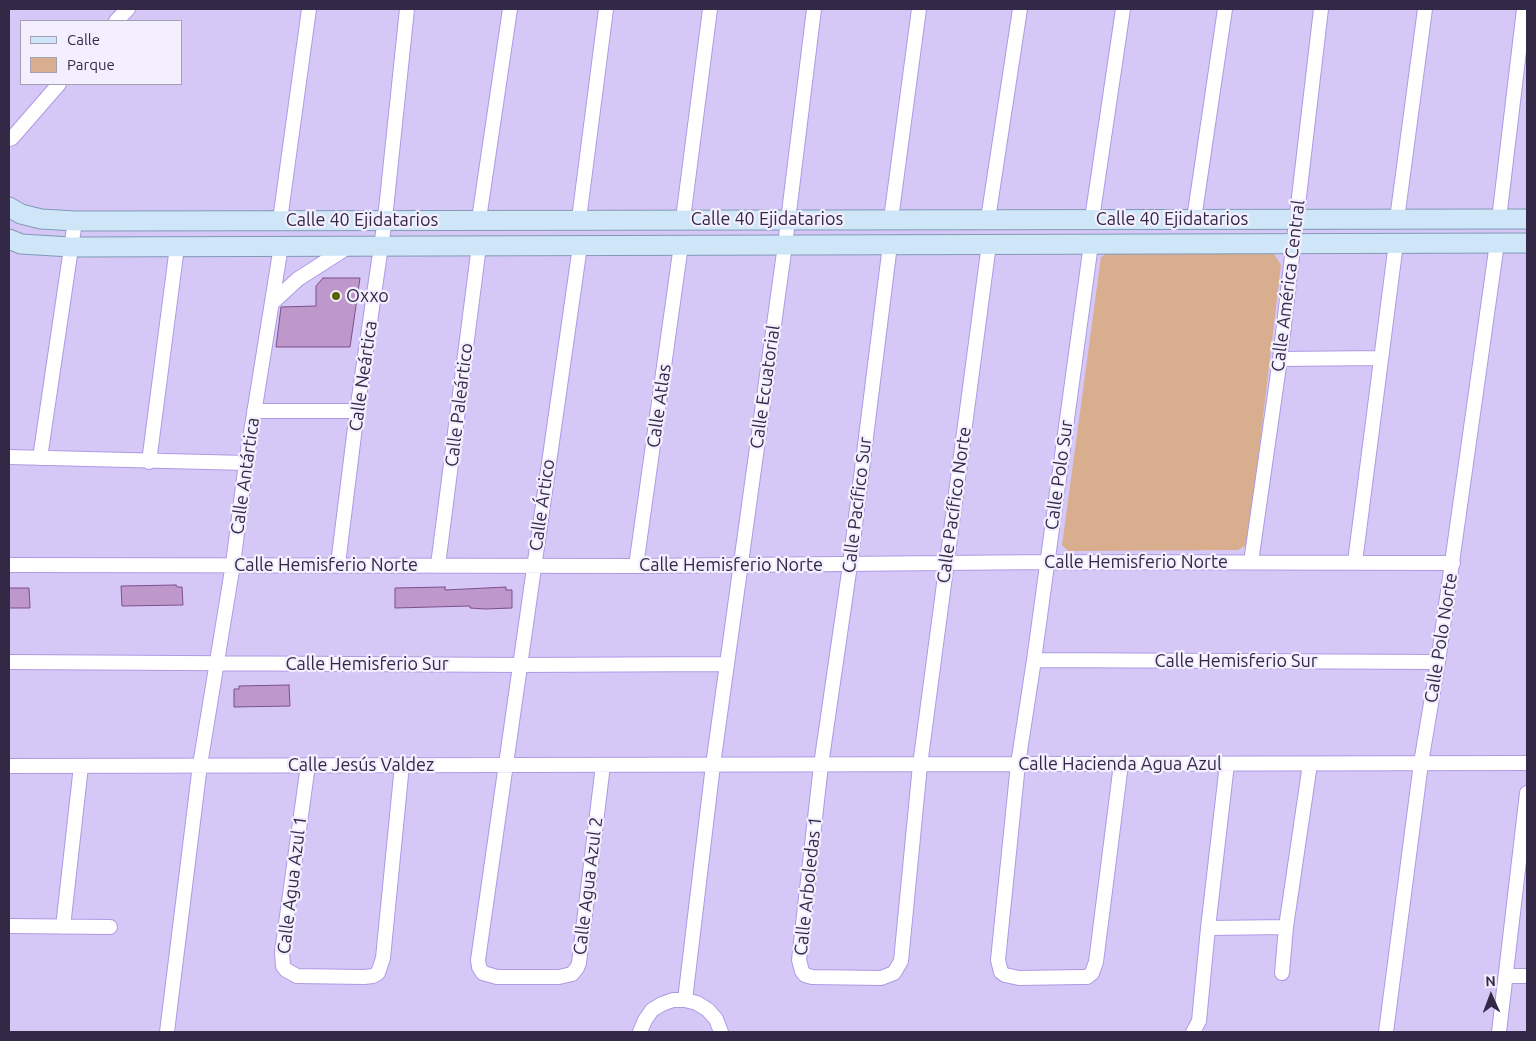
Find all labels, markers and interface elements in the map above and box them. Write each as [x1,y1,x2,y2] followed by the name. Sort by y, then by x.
[20,20,182,85] legend
[67,31,100,48] text: Calle
[67,56,115,73] text: Parque
[1267,199,1309,373] street label: Calle América Central
[691,208,843,230] street label: Calle 40 Ejidatarios
[1096,208,1248,230] street label: Calle 40 Ejidatarios
[286,209,438,231] street label: Calle 40 Ejidatarios
[346,285,389,307] place label: Oxxo
[330,290,342,302] marker: Oxxo
[345,319,381,433] street label: Calle Neártica
[746,324,784,450] street label: Calle Ecuatorial
[441,342,477,468] street label: Calle Paleártico
[642,363,676,449] street label: Calle Atlas
[226,416,264,536] street label: Calle Antártica
[1041,419,1077,531] street label: Calle Polo Sur
[932,425,976,585] street label: Calle Pacífico Norte
[838,436,876,574] street label: Calle Pacífico Sur
[525,458,559,552] street label: Calle Ártico
[1044,551,1228,573] street label: Calle Hemisferio Norte
[234,554,418,576] street label: Calle Hemisferio Norte
[639,554,823,576] street label: Calle Hemisferio Norte
[1420,571,1462,705] street label: Calle Polo Norte
[1154,650,1318,672] street label: Calle Hemisferio Sur
[285,653,449,675] street label: Calle Hemisferio Sur
[1018,753,1222,775] street label: Calle Hacienda Agua Azul
[288,754,434,776] street label: Calle Jesús Valdez
[273,815,311,955] street label: Calle Agua Azul 1
[790,815,826,957] street label: Calle Arboledas 1
[569,816,607,956] street label: Calle Agua Azul 2
[1466,971,1516,1021] north arrow
[1485,973,1496,989] text: N

